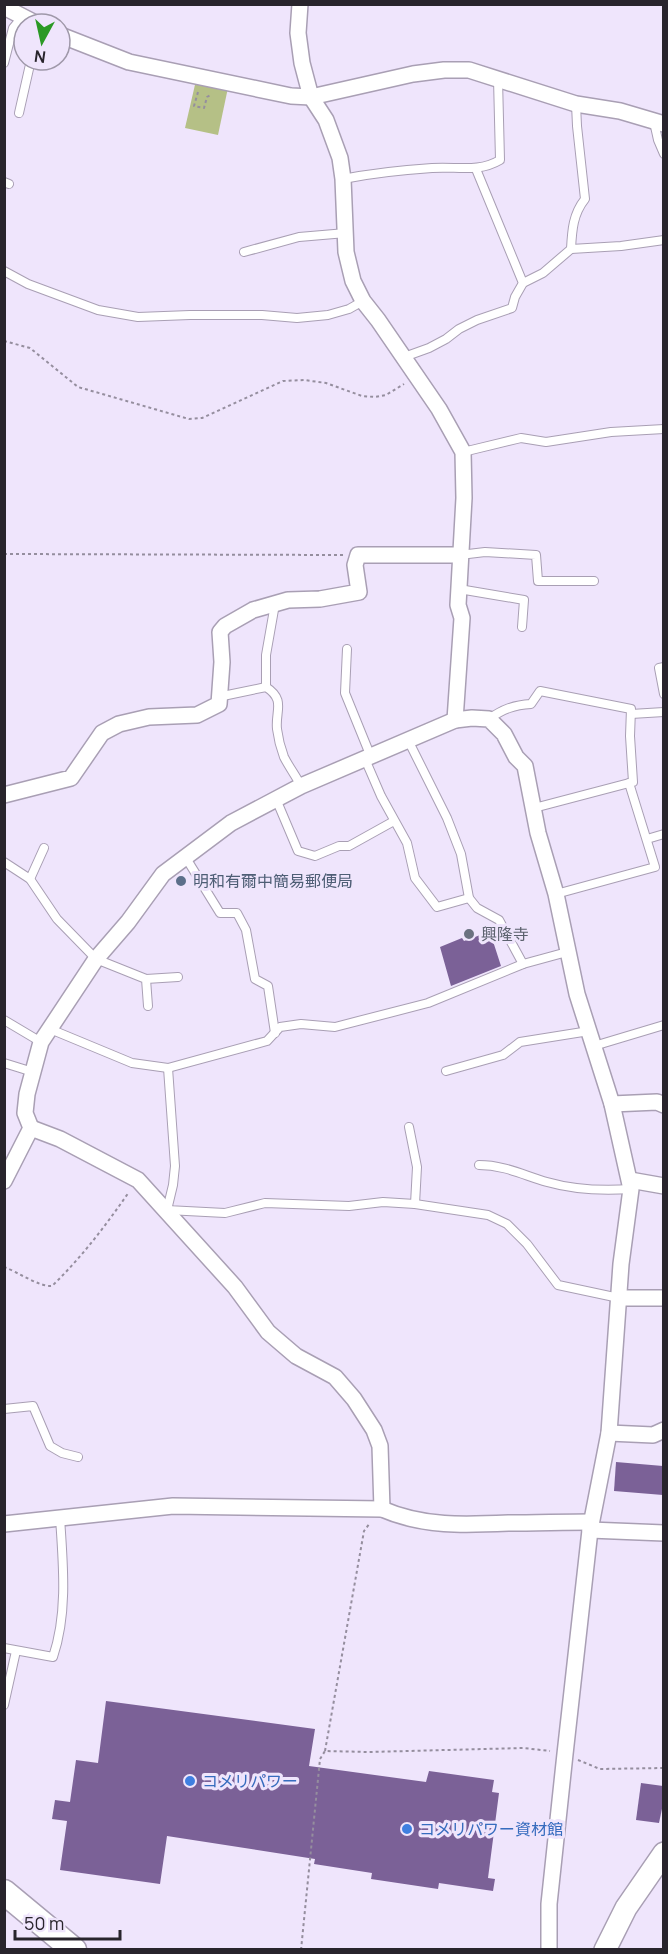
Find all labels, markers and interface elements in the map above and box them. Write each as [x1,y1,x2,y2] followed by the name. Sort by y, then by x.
[12,12,72,72] north arrow
[33,45,47,69] text: N
[193,870,353,892] place label: 明和有爾中簡易郵便局
[174,874,188,888] marker: 明和有爾中簡易郵便局
[481,923,529,945] place label: 興隆寺
[462,927,476,941] marker: 興隆寺
[202,1770,298,1792] place label: コメリパワー
[183,1774,197,1788] marker: コメリパワー
[419,1818,563,1840] place label: コメリパワー資材館
[400,1822,414,1836] marker: コメリパワー資材館
[15,1903,120,1941] scale bar
[24,1911,64,1935] text: 50 m

